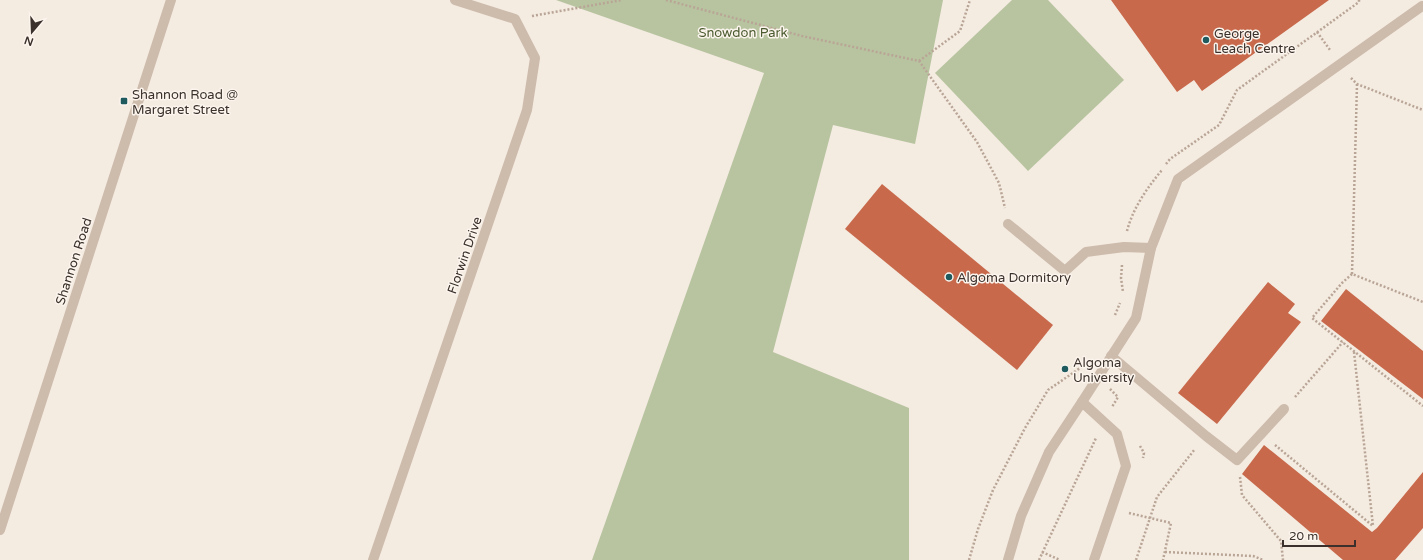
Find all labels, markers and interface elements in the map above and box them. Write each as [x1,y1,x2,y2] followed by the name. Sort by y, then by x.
[12,12,52,52] north arrow
[698,25,788,41] park label: Snowdon Park
[1214,26,1295,57] place label: George Leach Centre
[23,33,35,49] text: N
[1201,35,1211,45] marker: George Leach Centre
[132,87,238,118] place label: Shannon Road @ Margaret Street
[119,96,129,106] marker: Shannon Road @ Margaret Street
[444,215,486,296] street label: Florwin Drive
[52,216,96,307] street label: Shannon Road
[957,270,1071,286] place label: Algoma Dormitory
[944,272,954,282] marker: Algoma Dormitory
[1073,355,1134,386] place label: Algoma University
[1060,364,1070,374] marker: Algoma University
[1283,522,1355,548] scale bar
[1289,529,1318,543] text: 20 m

